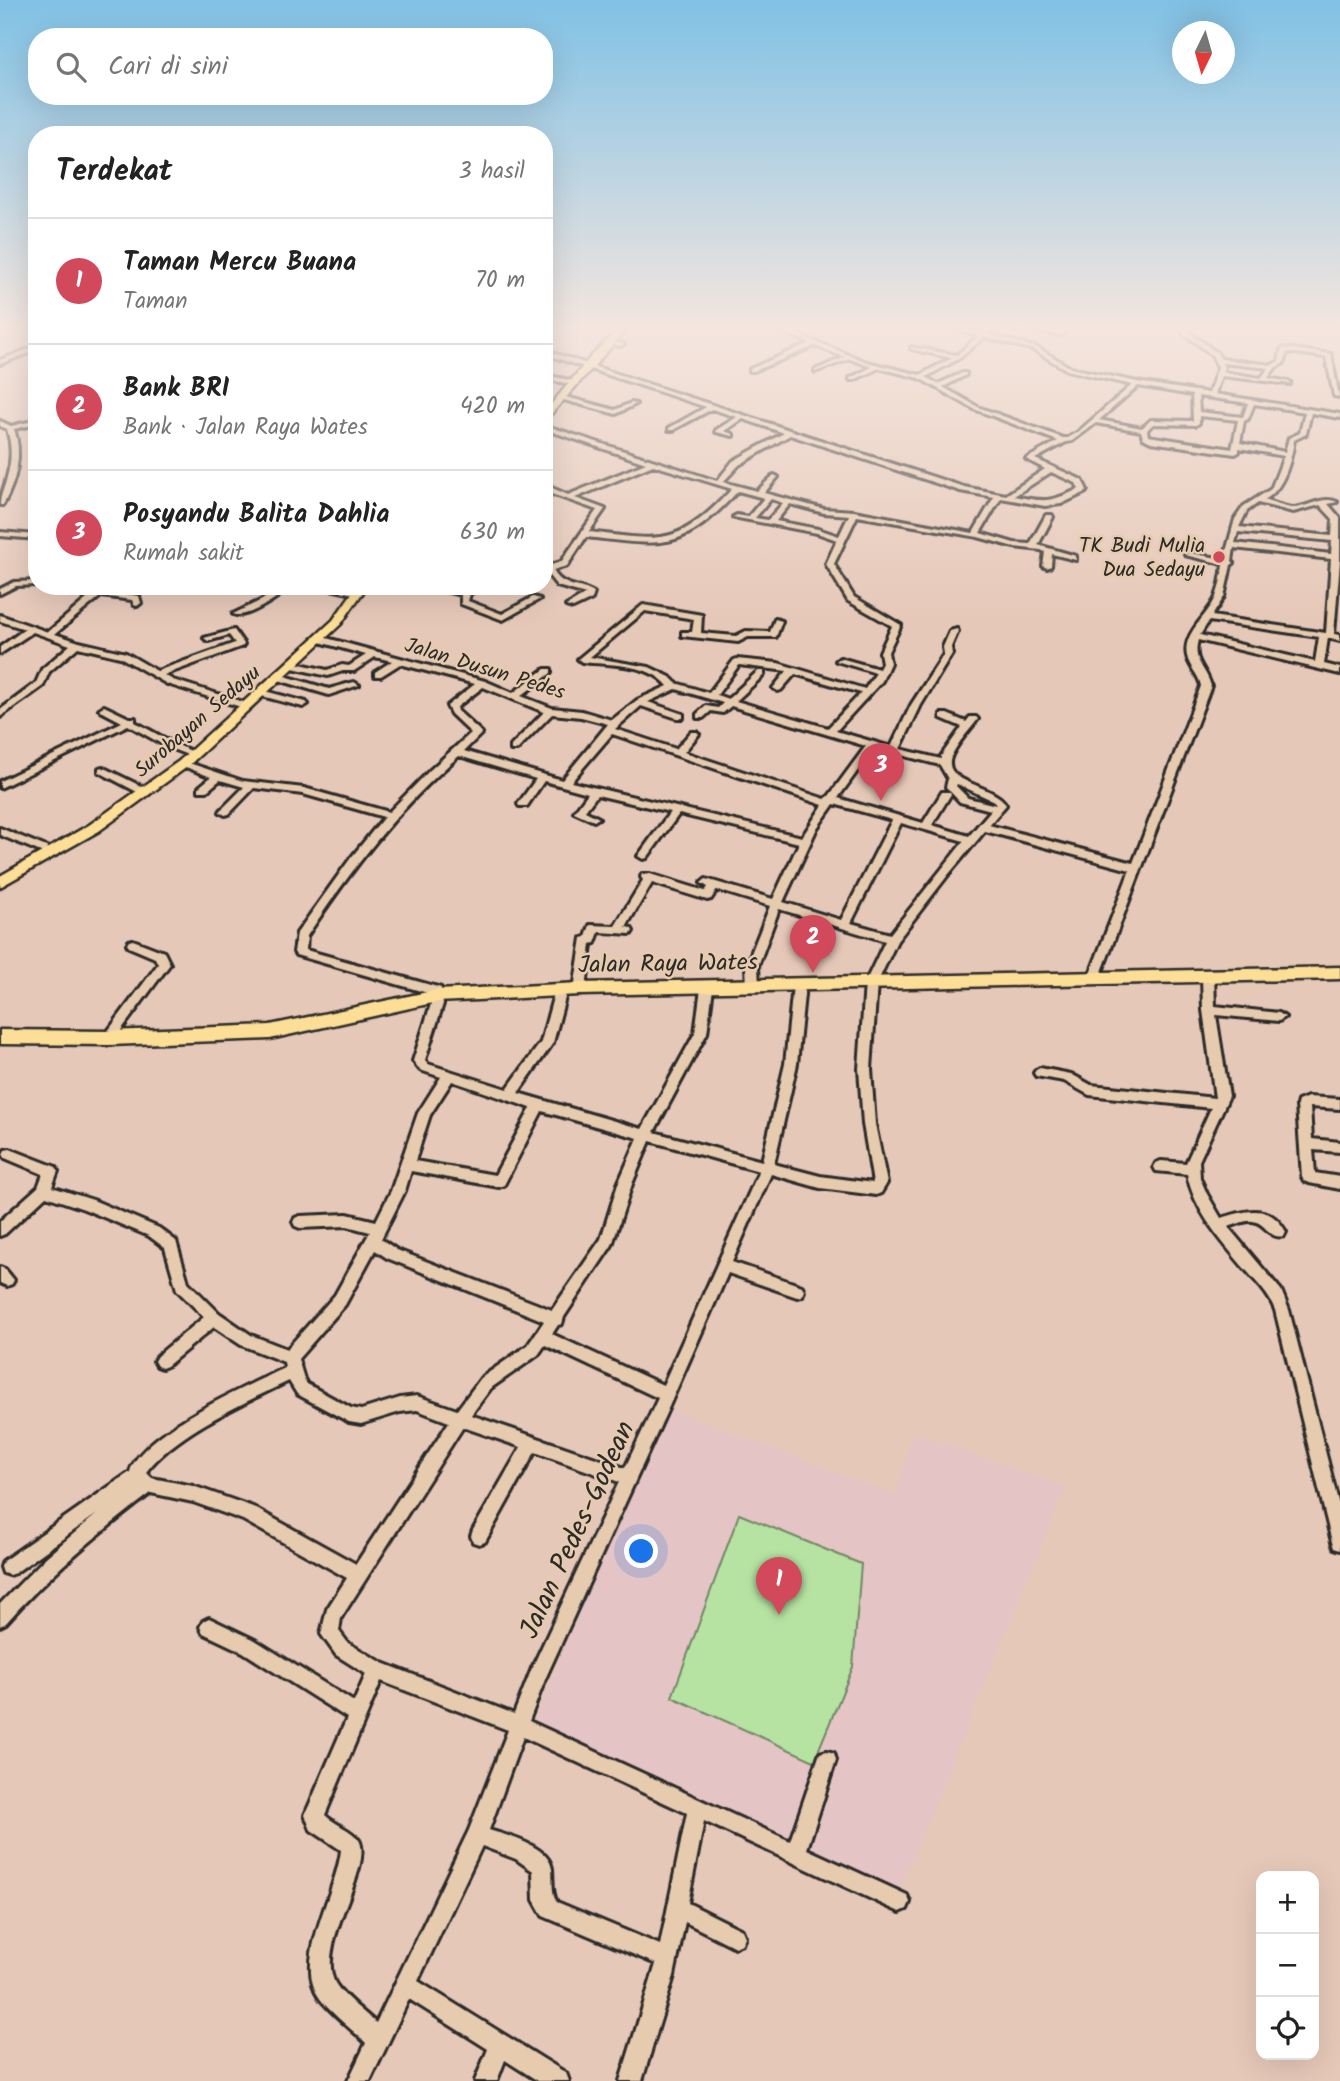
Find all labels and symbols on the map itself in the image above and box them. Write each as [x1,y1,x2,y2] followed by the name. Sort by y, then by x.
[1172,21,1235,84] north arrow
[1079,530,1205,587] place label: TK Budi Mulia Dua Sedayu
[1211,549,1227,565] marker: TK Budi Mulia Dua Sedayu
[400,629,569,710] street label: Jalan Dusun Pedes
[127,658,269,787] street label: Surobayan Sedayu
[858,743,904,801] pin: 3
[790,915,836,973] pin: 2
[578,943,758,986] street label: Jalan Raya Wates
[508,1414,649,1646] street label: Jalan Pedes-Godean
[624,1534,658,1568] your location
[756,1557,802,1615] pin: 1

